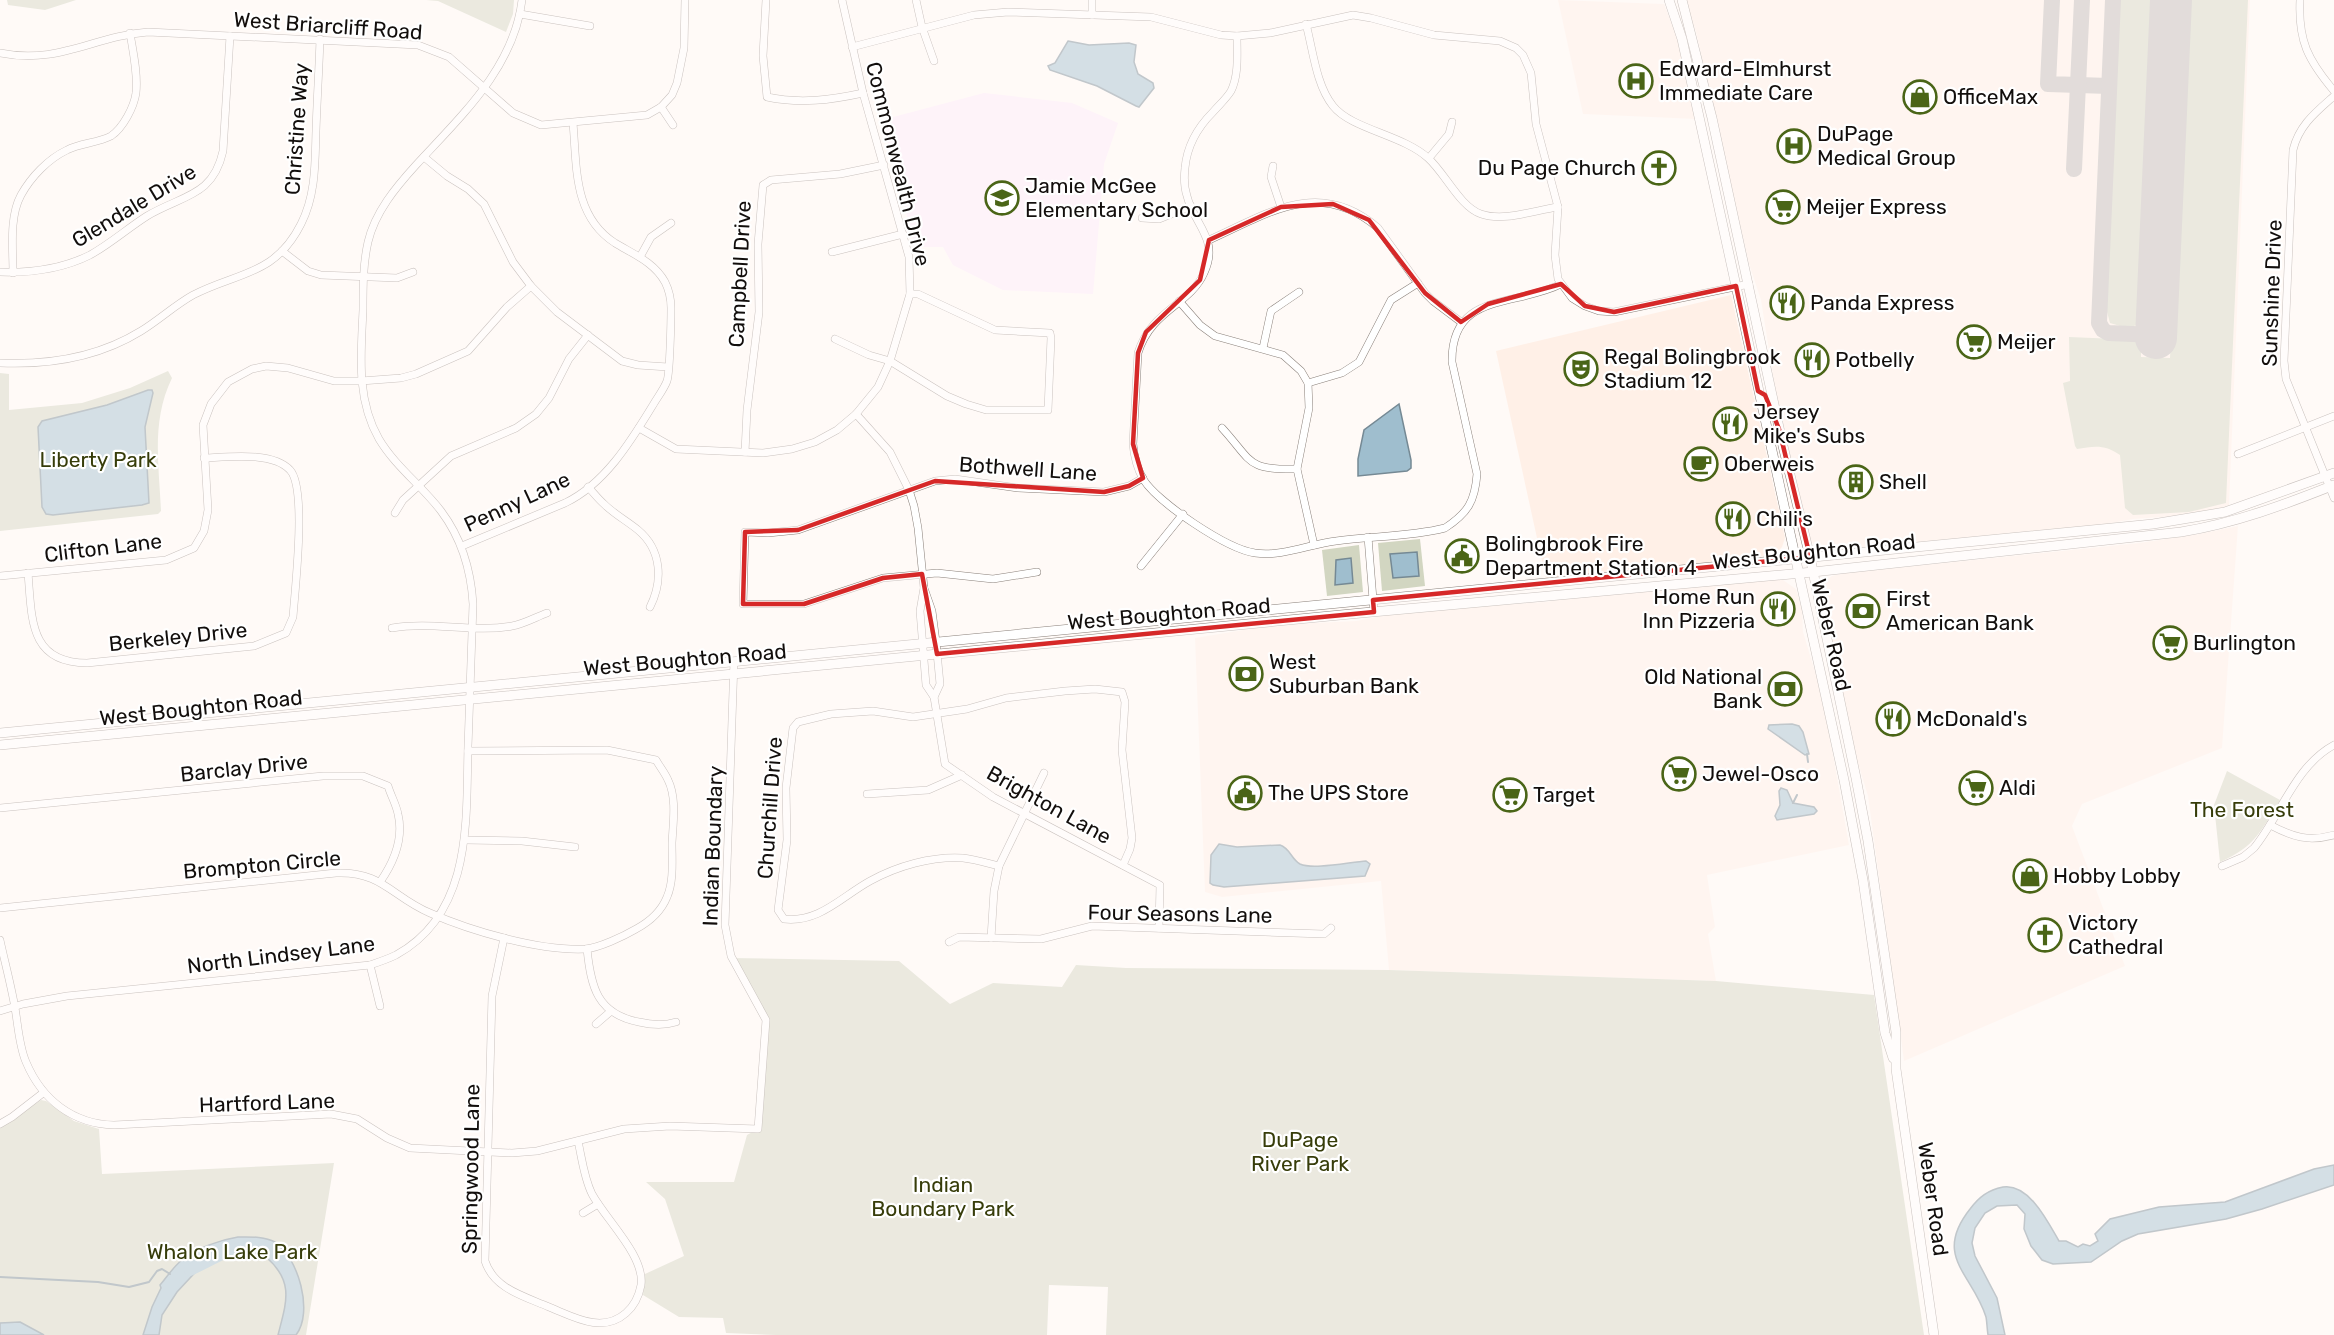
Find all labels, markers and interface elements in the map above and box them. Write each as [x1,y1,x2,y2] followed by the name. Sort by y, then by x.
[233,6,423,45] street label: West Briarcliff Road
[1659,56,1831,105] place label: Edward-Elmhurst Immediate Care
[861,59,936,269] street label: Commonwealth Drive
[279,62,314,196] street label: Christine Way
[1618,63,1654,99] hospital icon: Edward-Elmhurst Immediate Care
[1902,79,1938,115] shop icon: OfficeMax
[1943,84,2038,109] place label: OfficeMax
[1817,121,1956,170] place label: DuPage Medical Group
[1776,128,1812,164] hospital icon: DuPage Medical Group
[1641,150,1677,186] church icon: Du Page Church
[1478,155,1636,180] place label: Du Page Church
[67,159,200,252] street label: Glendale Drive
[1025,173,1208,222] place label: Jamie McGee Elementary School
[984,180,1020,216] school or university icon: Jamie McGee Elementary School
[1765,189,1801,225] supermarket icon: Meijer Express
[1806,194,1947,219] place label: Meijer Express
[723,200,756,348] street label: Campbell Drive
[2256,219,2287,367] street label: Sunshine Drive
[1769,285,1805,321] restaurant icon: Panda Express
[1810,290,1954,315] place label: Panda Express
[1956,324,1992,360] supermarket icon: Meijer
[1997,329,2056,354] place label: Meijer
[1794,342,1830,378] restaurant icon: Potbelly
[1604,344,1781,393] place label: Regal Bolingbrook Stadium 12
[1835,347,1915,372] place label: Potbelly
[1563,351,1599,387] theatre icon: Regal Bolingbrook Stadium 12
[1753,399,1865,448] place label: Jersey Mike's Subs
[1712,406,1748,442] restaurant icon: Jersey Mike's Subs
[1683,446,1719,482] cafe icon: Oberweis
[39,447,157,472] park label: Liberty Park
[958,451,1098,486] street label: Bothwell Lane
[1724,451,1815,476] place label: Oberweis
[1838,464,1874,500] building icon: Shell
[460,466,574,537] street label: Penny Lane
[1879,469,1927,494] place label: Shell
[1715,501,1751,537] restaurant icon: Chili's
[1756,506,1813,531] place label: Chili's
[43,528,163,567] street label: Clifton Lane
[1711,528,1917,575] street label: West Boughton Road
[1485,531,1697,580] place label: Bolingbrook Fire Department Station 4
[1444,538,1480,574] public building icon: Bolingbrook Fire Department Station 4
[1806,576,1857,694] street label: Weber Road
[1642,584,1755,633] place label: Home Run Inn Pizzeria
[1886,586,2034,635] place label: First American Bank
[1760,591,1796,627] restaurant icon: Home Run Inn Pizzeria
[1066,592,1272,635] street label: West Boughton Road
[1845,593,1881,629] bank icon: First American Bank
[108,617,248,656] street label: Berkeley Drive
[2152,625,2188,661] supermarket icon: Burlington
[2193,630,2296,655] place label: Burlington
[582,638,788,681] street label: West Boughton Road
[1269,649,1419,698] place label: West Suburban Bank
[1228,656,1264,692] bank icon: West Suburban Bank
[1644,664,1762,713] place label: Old National Bank
[1767,671,1803,707] bank icon: Old National Bank
[98,684,304,731] street label: West Boughton Road
[1875,701,1911,737] restaurant icon: McDonald's
[1916,706,2028,731] place label: McDonald's
[752,736,787,880] street label: Churchill Drive
[179,748,309,787] street label: Barclay Drive
[1661,756,1697,792] supermarket icon: Jewel-Osco
[983,760,1116,849] street label: Brighton Lane
[1702,761,1819,786] place label: Jewel-Osco
[697,765,728,927] street label: Indian Boundary
[1958,770,1994,806] supermarket icon: Aldi
[1227,775,1263,811] public building icon: The UPS Store
[1999,775,2036,800] place label: Aldi
[1492,777,1528,813] supermarket icon: Target
[1268,780,1409,805] place label: The UPS Store
[1533,782,1595,807] place label: Target
[2190,797,2294,822] park label: The Forest
[182,845,342,884] street label: Brompton Circle
[2012,858,2048,894] shop icon: Hobby Lobby
[2053,863,2181,888] place label: Hobby Lobby
[1087,899,1273,928] street label: Four Seasons Lane
[2068,910,2163,959] place label: Victory Cathedral
[2027,917,2063,953] church icon: Victory Cathedral
[186,931,376,978] street label: North Lindsey Lane
[457,1084,484,1254] street label: Springwood Lane
[199,1088,335,1117] street label: Hartford Lane
[1251,1127,1349,1176] park label: DuPage River Park
[1913,1140,1954,1258] street label: Weber Road
[871,1172,1015,1221] park label: Indian Boundary Park
[147,1239,317,1264] park label: Whalon Lake Park

